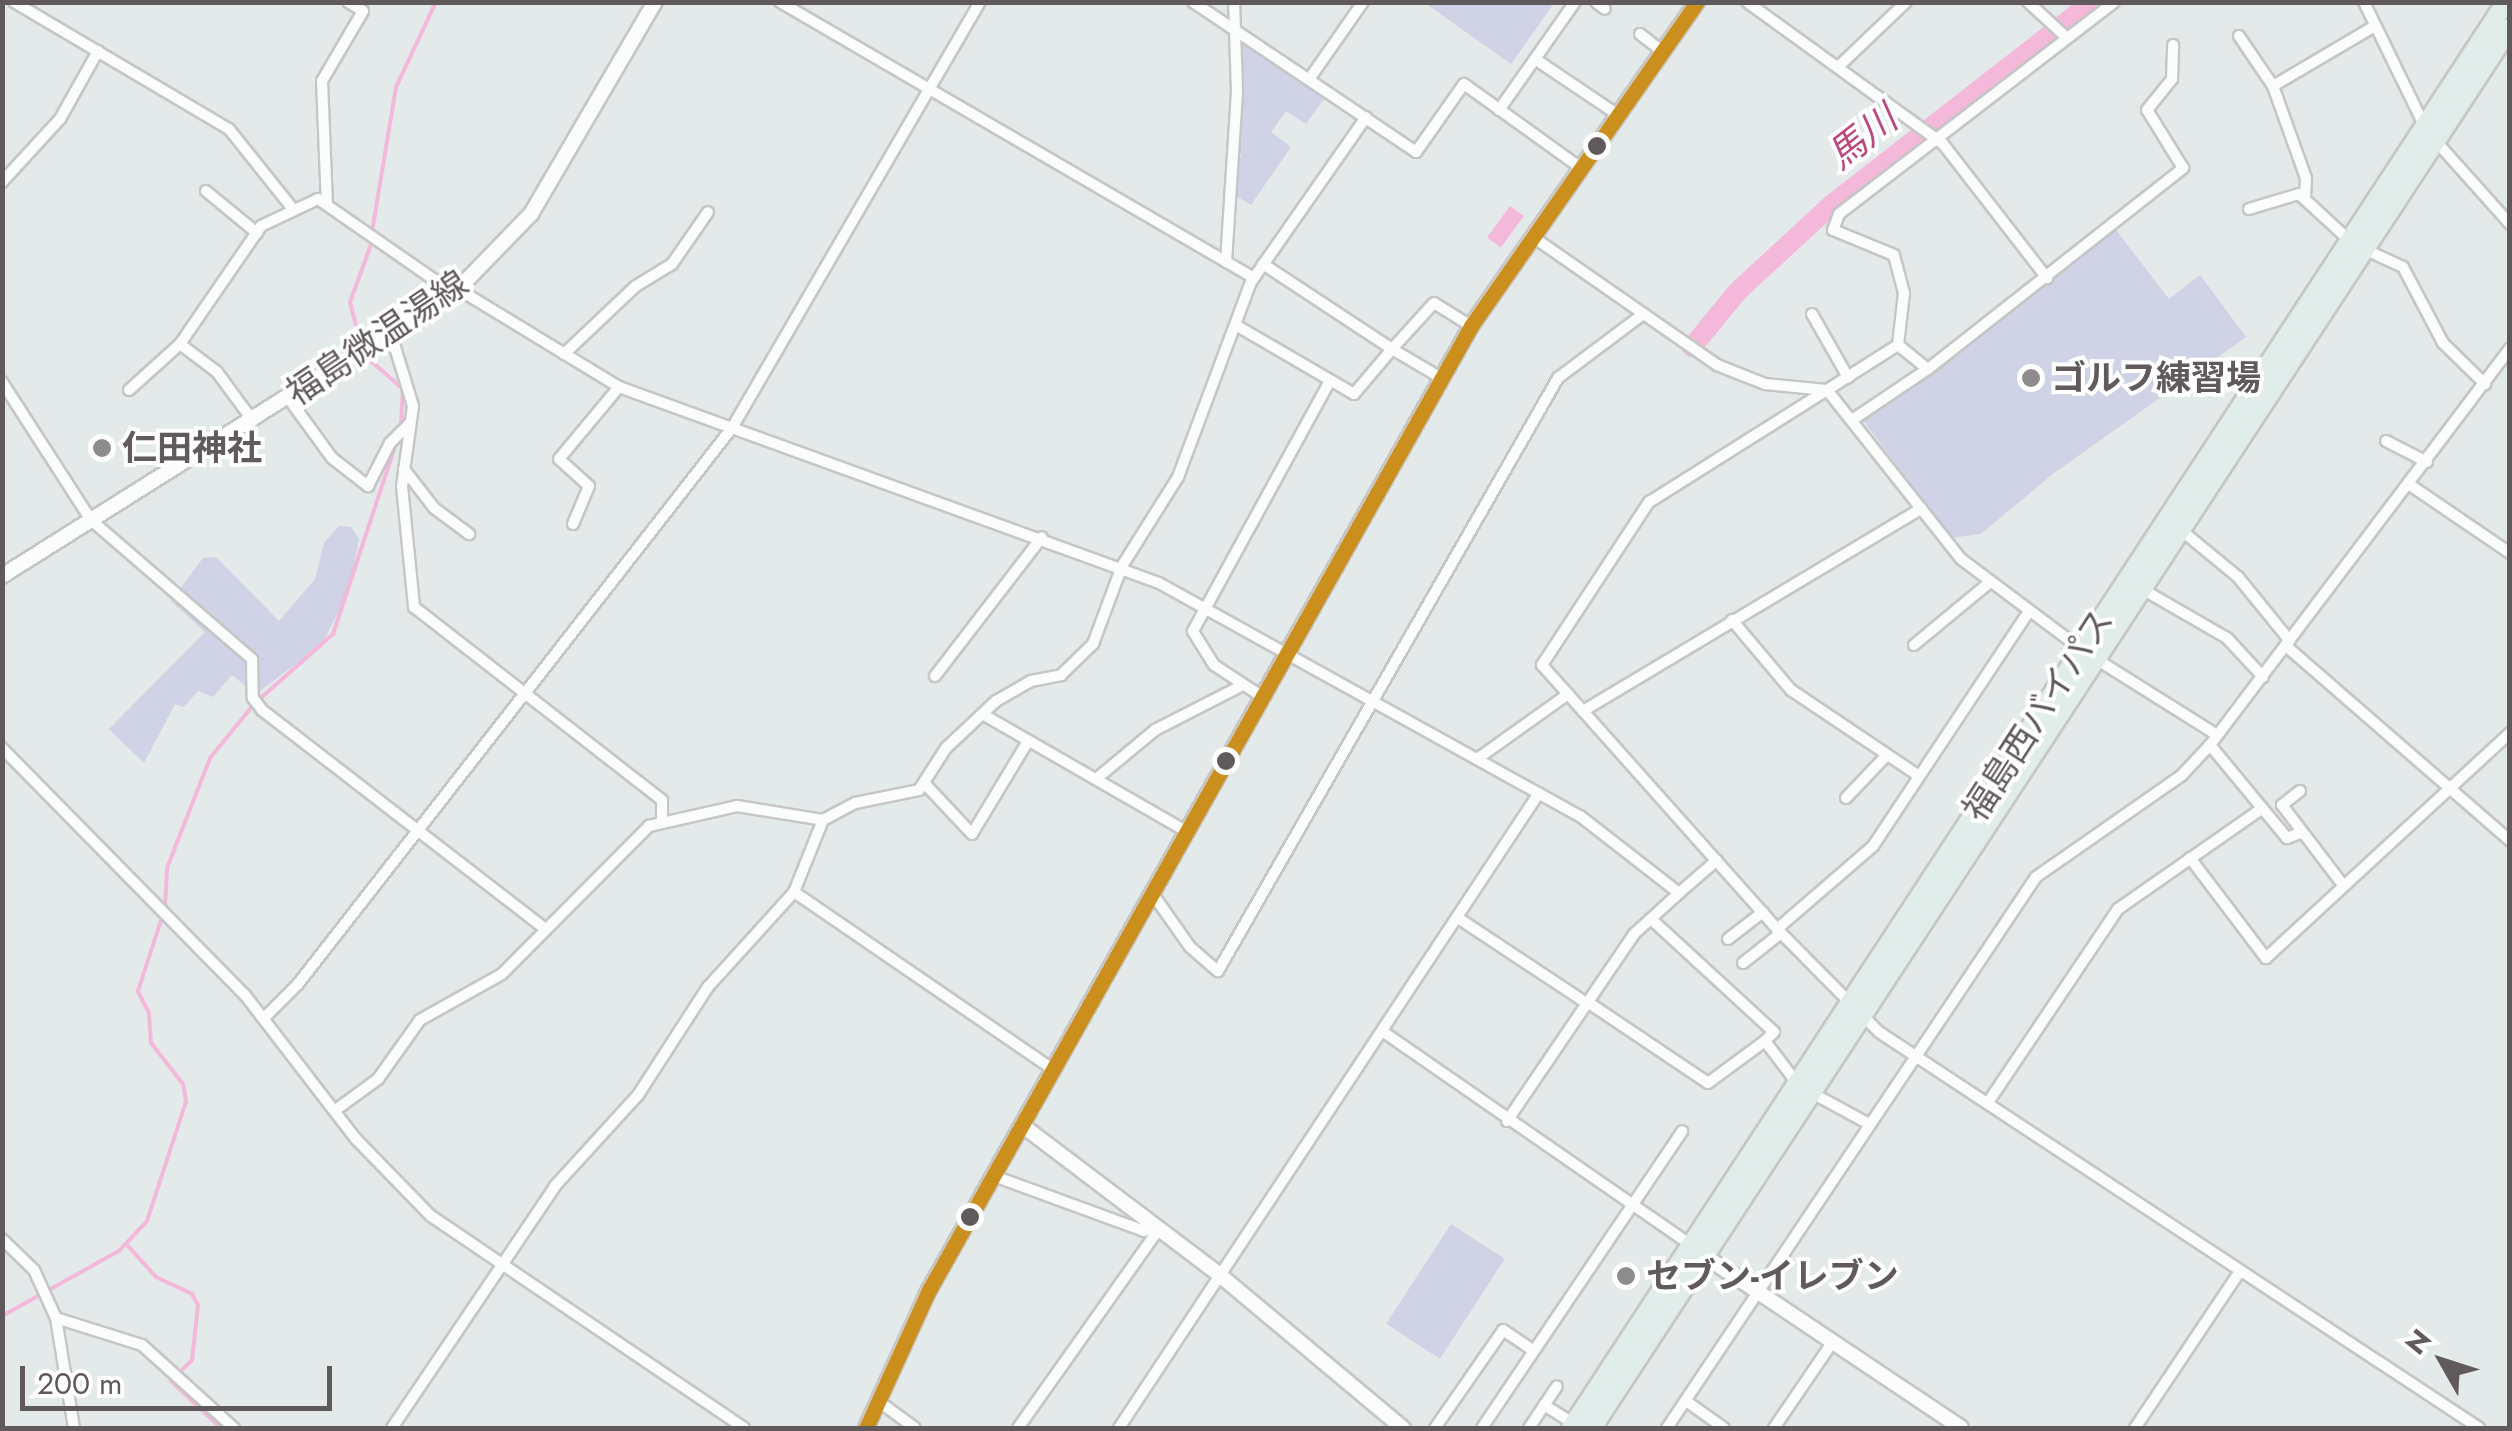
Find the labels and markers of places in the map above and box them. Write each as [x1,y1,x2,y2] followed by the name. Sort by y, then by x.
[1587,136,1607,156] unlabelled marker
[2051,357,2261,399] place label: ゴルフ練習場
[2020,367,2042,389] marker: ゴルフ練習場
[122,427,262,469] place label: 仁田神社
[91,437,113,459] marker: 仁田神社
[1216,751,1236,771] unlabelled marker
[960,1207,980,1227] unlabelled marker
[1646,1255,1899,1297] place label: セブン-イレブン
[1615,1265,1637,1287] marker: セブン-イレブン

